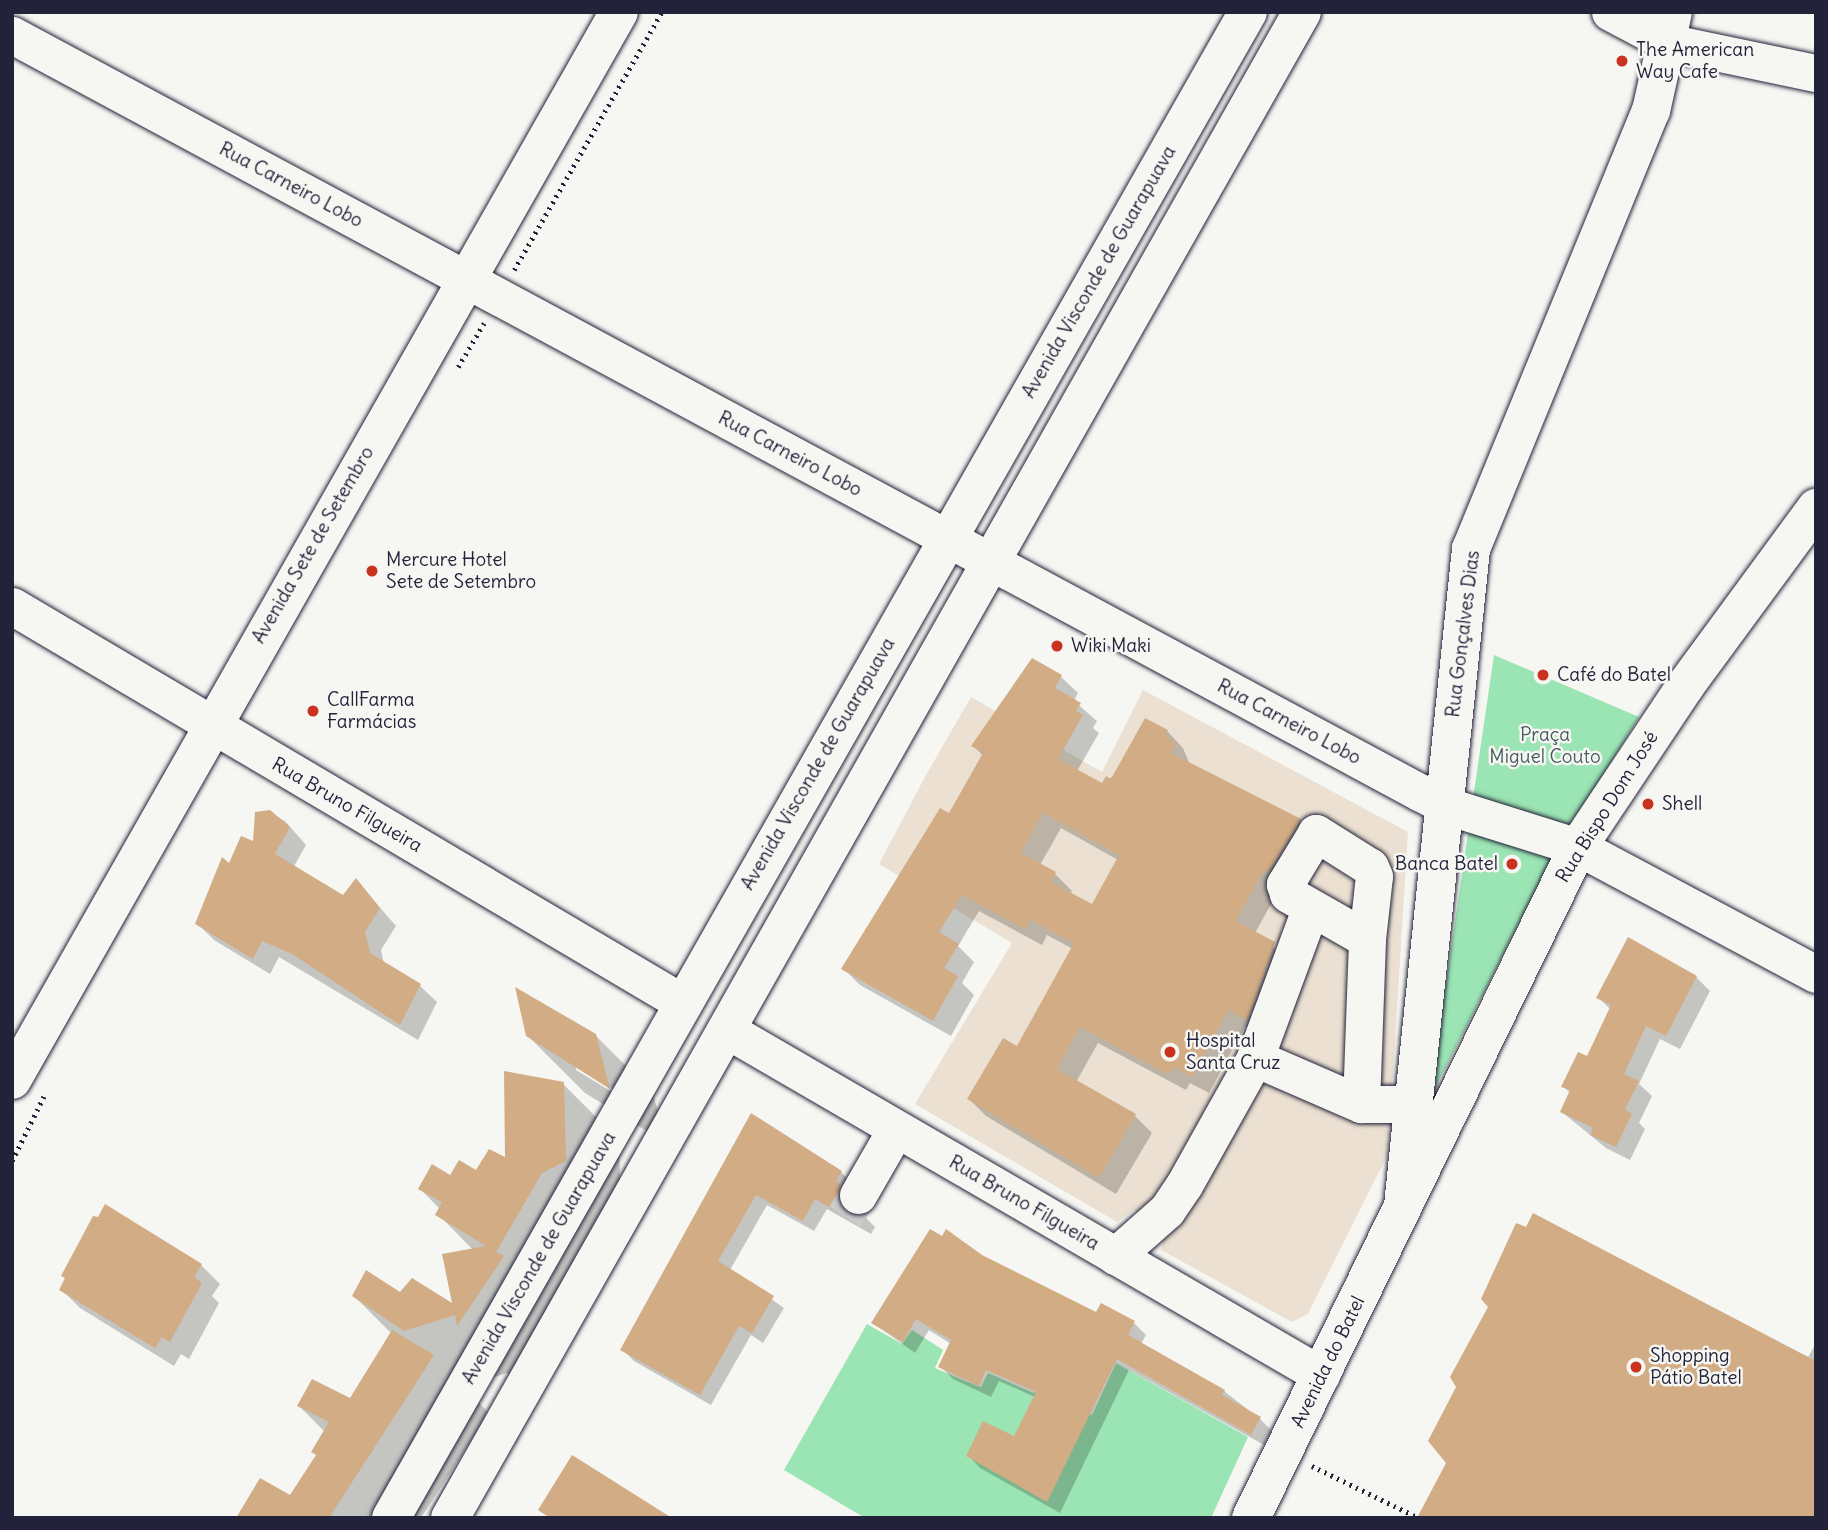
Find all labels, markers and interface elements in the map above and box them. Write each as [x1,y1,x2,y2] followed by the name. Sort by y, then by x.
[1636,39,1754,83] place label: The American Way Cafe
[1614,53,1630,69] marker: The American Way Cafe
[215,137,367,233] street label: Rua Carneiro Lobo
[1017,142,1181,402] street label: Avenida Visconde de Guarapuava
[714,406,866,502] street label: Rua Carneiro Lobo
[247,442,379,648] street label: Avenida Sete de Setembro
[386,549,536,593] place label: Mercure Hotel Sete de Setembro
[1441,549,1485,719] street label: Rua Gonçalves Dias
[364,563,380,579] marker: Mercure Hotel Sete de Setembro
[736,634,900,894] street label: Avenida Visconde de Guarapuava
[1071,635,1151,657] place label: Wiki Maki
[1049,638,1065,654] marker: Wiki Maki
[1557,664,1671,686] place label: Café do Batel
[1535,667,1551,683] marker: Café do Batel
[1213,674,1365,770] street label: Rua Carneiro Lobo
[327,689,416,733] place label: CallFarma Farmácias
[305,703,321,719] marker: CallFarma Farmácias
[1489,724,1601,768] park label: Praça Miguel Couto
[1551,727,1663,887] street label: Rua Bispo Dom José
[268,753,426,857] street label: Rua Bruno Filgueira
[1662,793,1702,815] place label: Shell
[1640,796,1656,812] marker: Shell
[1395,853,1498,875] place label: Banca Batel
[1504,856,1520,872] marker: Banca Batel
[1186,1030,1280,1074] place label: Hospital Santa Cruz
[1160,1042,1180,1062] marker: Hospital Santa Cruz
[457,1128,621,1388] street label: Avenida Visconde de Guarapuava
[945,1151,1103,1255] street label: Rua Bruno Filgueira
[1286,1292,1370,1432] street label: Avenida do Batel
[1650,1345,1742,1389] place label: Shopping Pátio Batel
[1628,1359,1644,1375] marker: Shopping Pátio Batel

